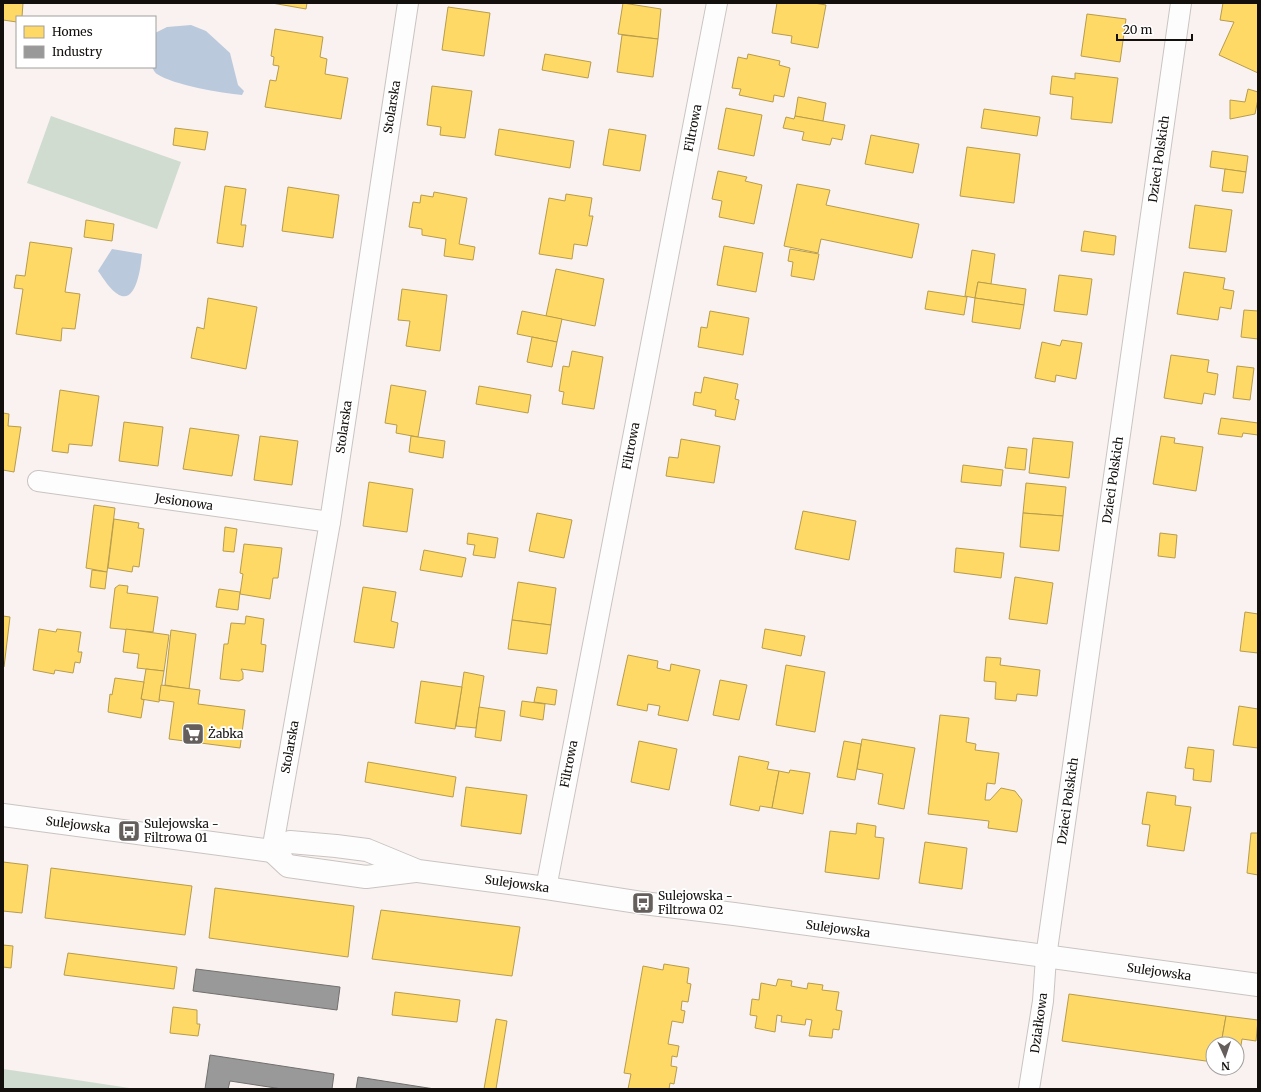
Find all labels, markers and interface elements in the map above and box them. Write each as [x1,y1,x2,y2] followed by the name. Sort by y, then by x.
[16,16,156,68] legend
[1117,16,1192,42] scale bar
[1123,22,1152,37] text: 20 m
[52,24,93,39] text: Homes
[52,44,102,59] text: Industry
[380,79,403,135] street label: Stolarska
[681,102,705,153] street label: Filtrowa
[1145,114,1172,203] street label: Dzieci Polskich
[332,399,355,454] street label: Stolarska
[619,420,643,471] street label: Filtrowa
[1099,435,1126,524] street label: Dzieci Polskich
[153,490,215,513] street label: Jesionowa
[277,719,302,775] street label: Stolarska
[180,721,206,747] supermarket icon: Żabka
[208,726,244,741] place label: Żabka
[557,738,581,789] street label: Filtrowa
[1054,756,1081,845] street label: Dzieci Polskich
[45,813,112,836] street label: Sulejowska
[144,816,219,845] place label: Sulejowska - Filtrowa 01
[116,818,142,844] bus stop icon: Sulejowska - Filtrowa 01
[484,872,551,896] street label: Sulejowska
[658,888,733,917] place label: Sulejowska - Filtrowa 02
[630,890,656,916] bus stop icon: Sulejowska - Filtrowa 02
[805,917,872,941] street label: Sulejowska
[1126,960,1193,984] street label: Sulejowska
[1027,991,1050,1054] street label: Działkowa
[1205,1036,1245,1076] north arrow
[1221,1059,1230,1073] text: N

